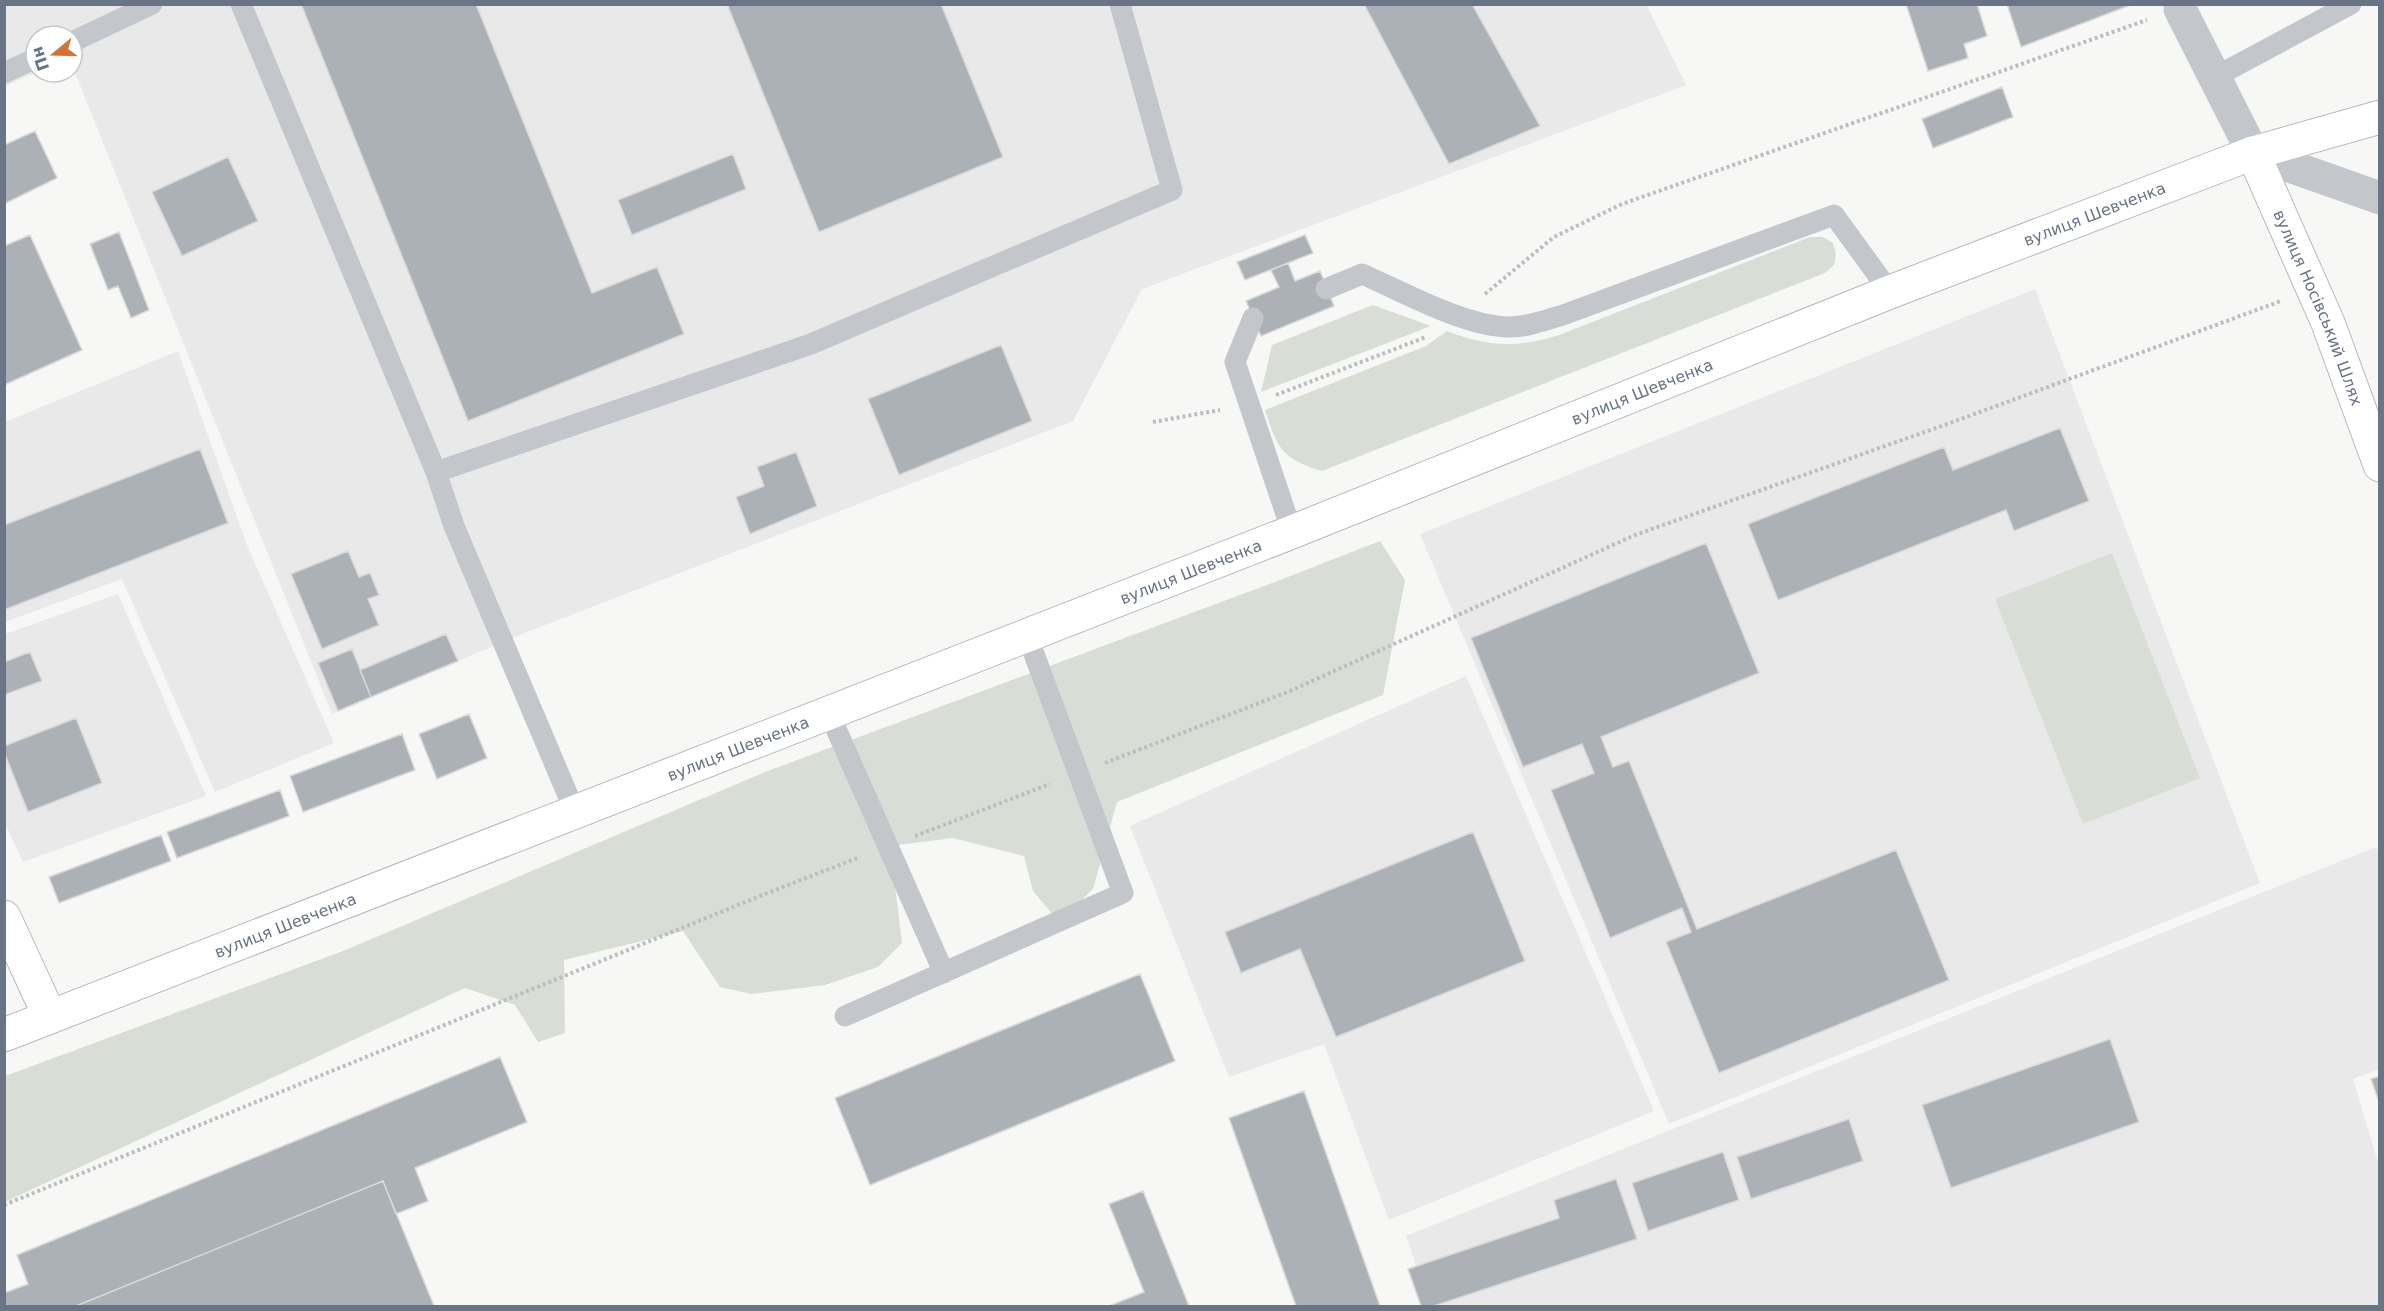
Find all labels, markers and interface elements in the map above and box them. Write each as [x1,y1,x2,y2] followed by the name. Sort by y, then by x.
[24,24,84,84] north arrow
[27,44,53,73] text: Пн
[2021,178,2168,250] street label: вулиця Шевченка
[2270,207,2367,408] street label: вулиця Носівський Шлях
[1569,355,1716,428] street label: вулиця Шевченка
[1117,535,1264,608] street label: вулиця Шевченка
[664,712,812,785] street label: вулиця Шевченка
[212,889,359,961] street label: вулиця Шевченка

